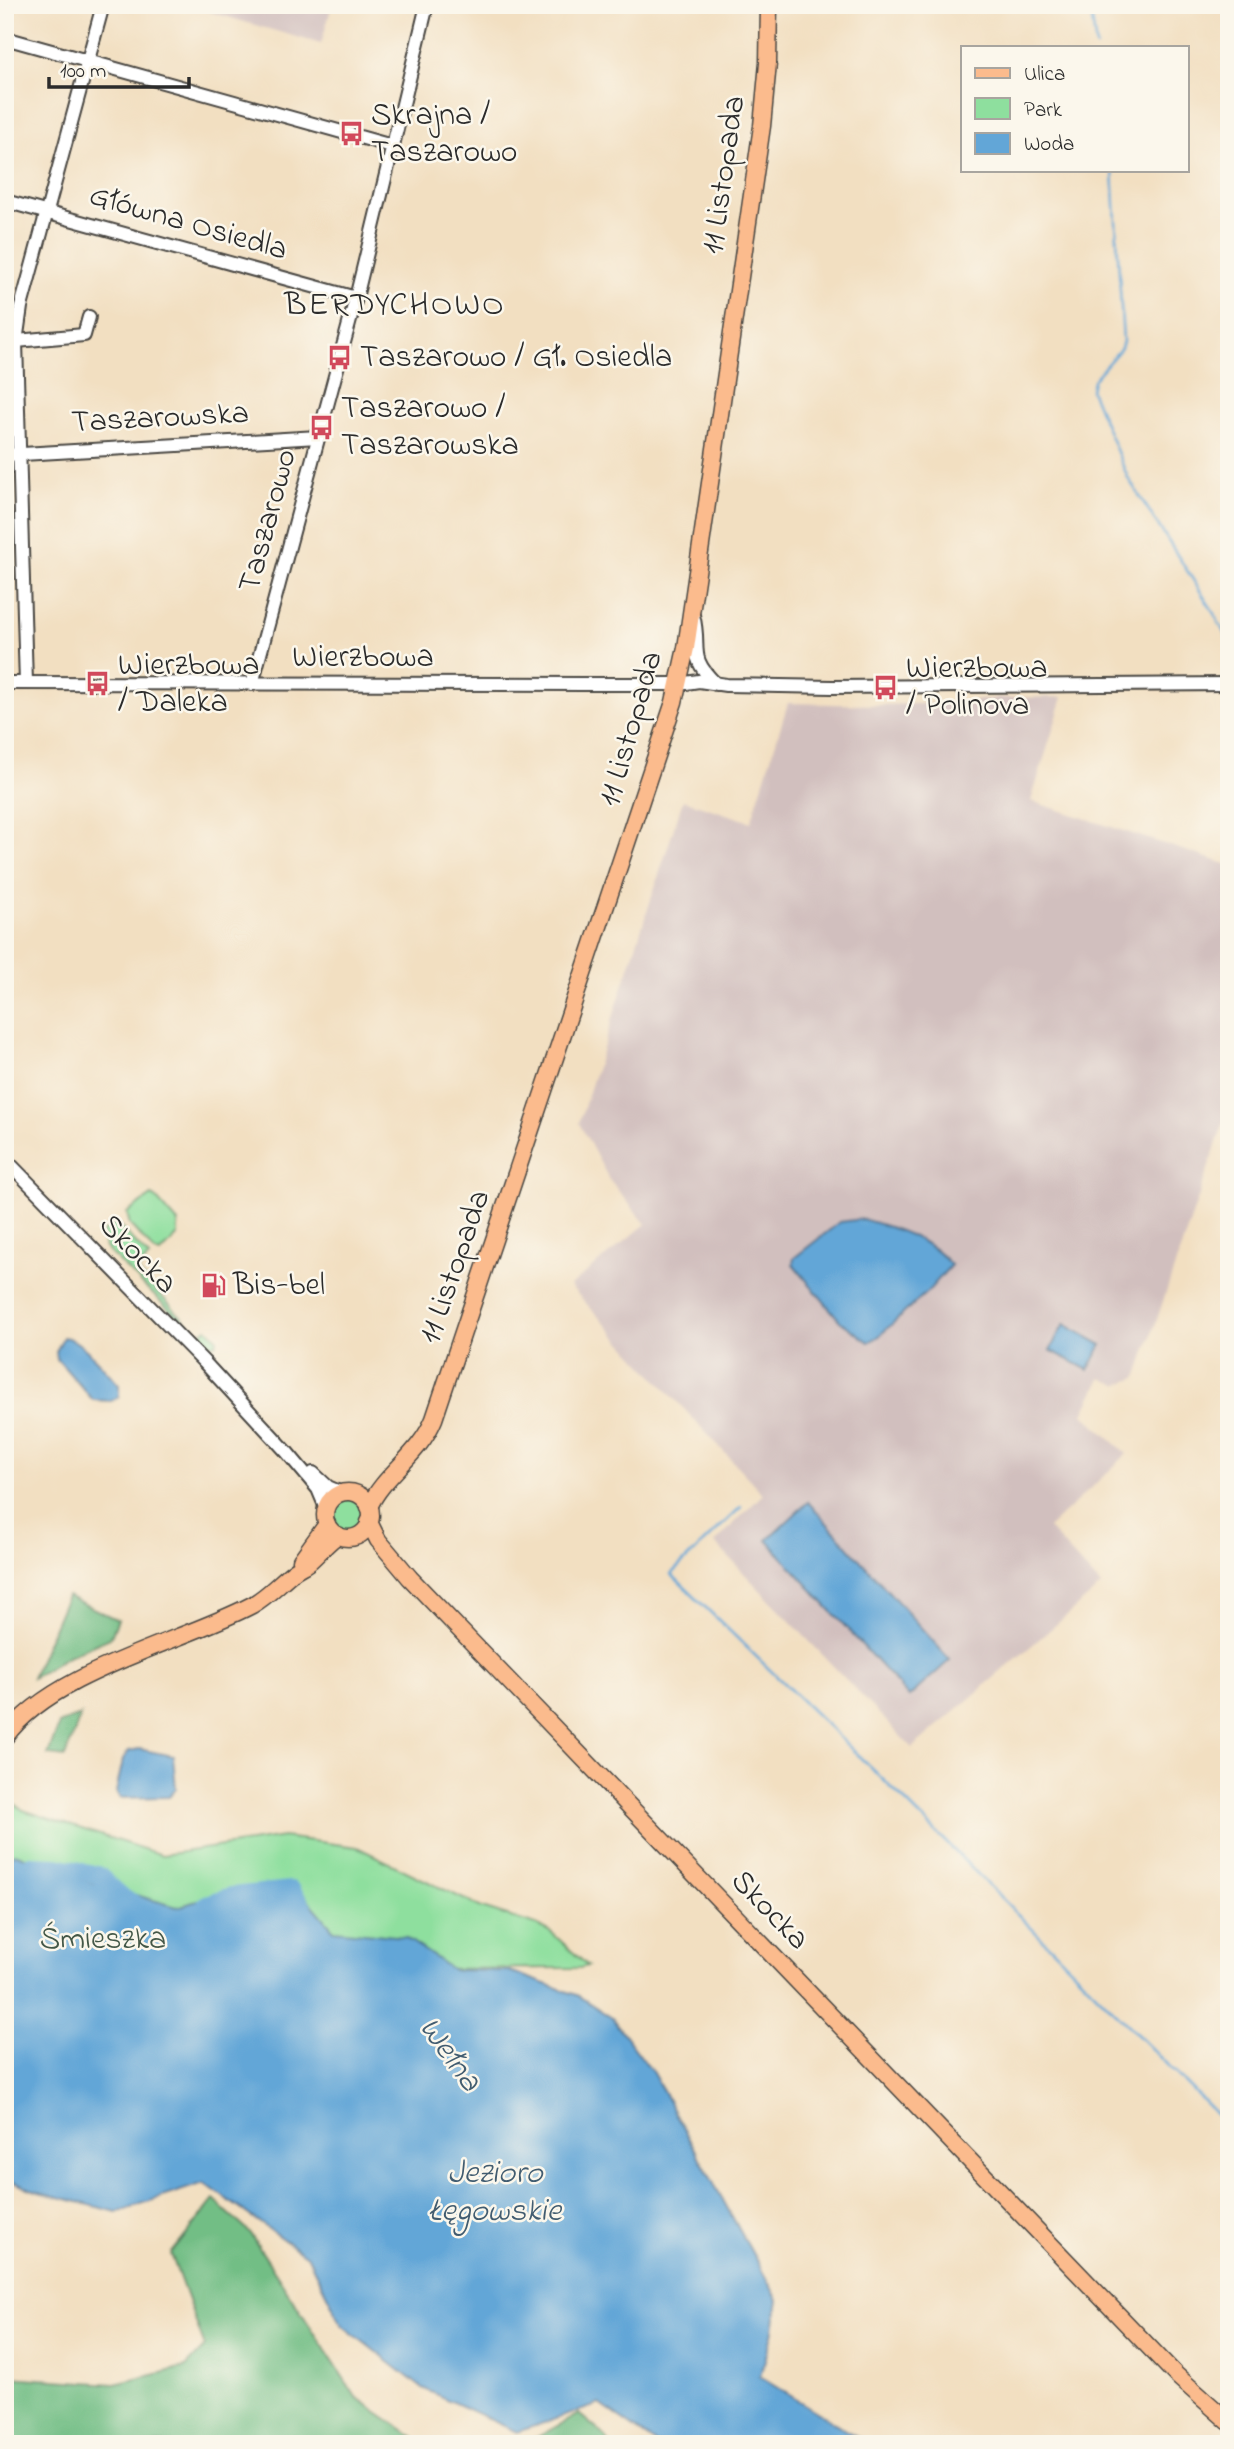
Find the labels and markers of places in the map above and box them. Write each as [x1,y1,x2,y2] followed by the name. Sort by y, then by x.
[371,93,517,177] place label: Skrajna / Taszarowo
[337,120,365,148] bus stop icon: Skrajna / Taszarowo
[360,335,672,382] place label: Taszarowo / Gł. Osiedla
[326,344,354,372] bus stop icon: Taszarowo / Gł. Osiedla
[341,386,519,470] place label: Taszarowo / Taszarowska
[307,413,335,441] bus stop icon: Taszarowo / Taszarowska
[118,643,260,727] place label: Wierzbowa / Daleka
[906,646,1048,730] place label: Wierzbowa / Polinova
[84,670,112,698] bus stop icon: Wierzbowa / Daleka
[872,673,900,701] bus stop icon: Wierzbowa / Polinova
[232,1263,325,1310] place label: Bis-bel
[199,1272,227,1300] fuel station icon: Bis-bel

